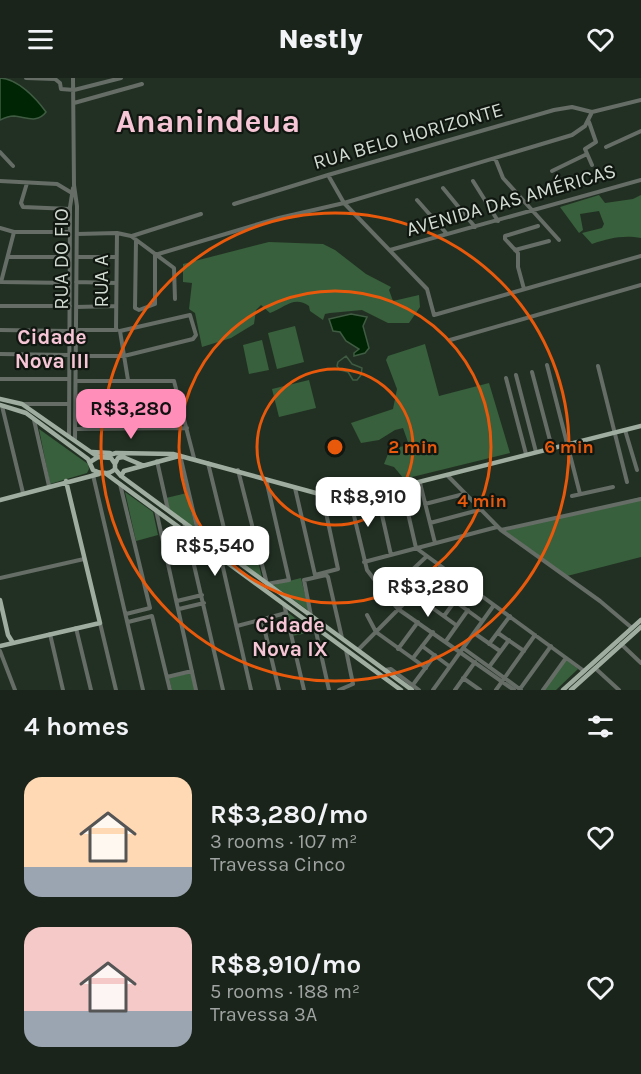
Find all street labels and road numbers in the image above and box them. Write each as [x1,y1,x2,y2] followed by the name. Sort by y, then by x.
[311,98,505,174] street label: RUA BELO HORIZONTE
[403,158,618,241] street label: AVENIDA DAS AMÉRICAS
[50,208,73,310] street label: RUA DO FIO
[90,254,113,308] street label: RUA A

